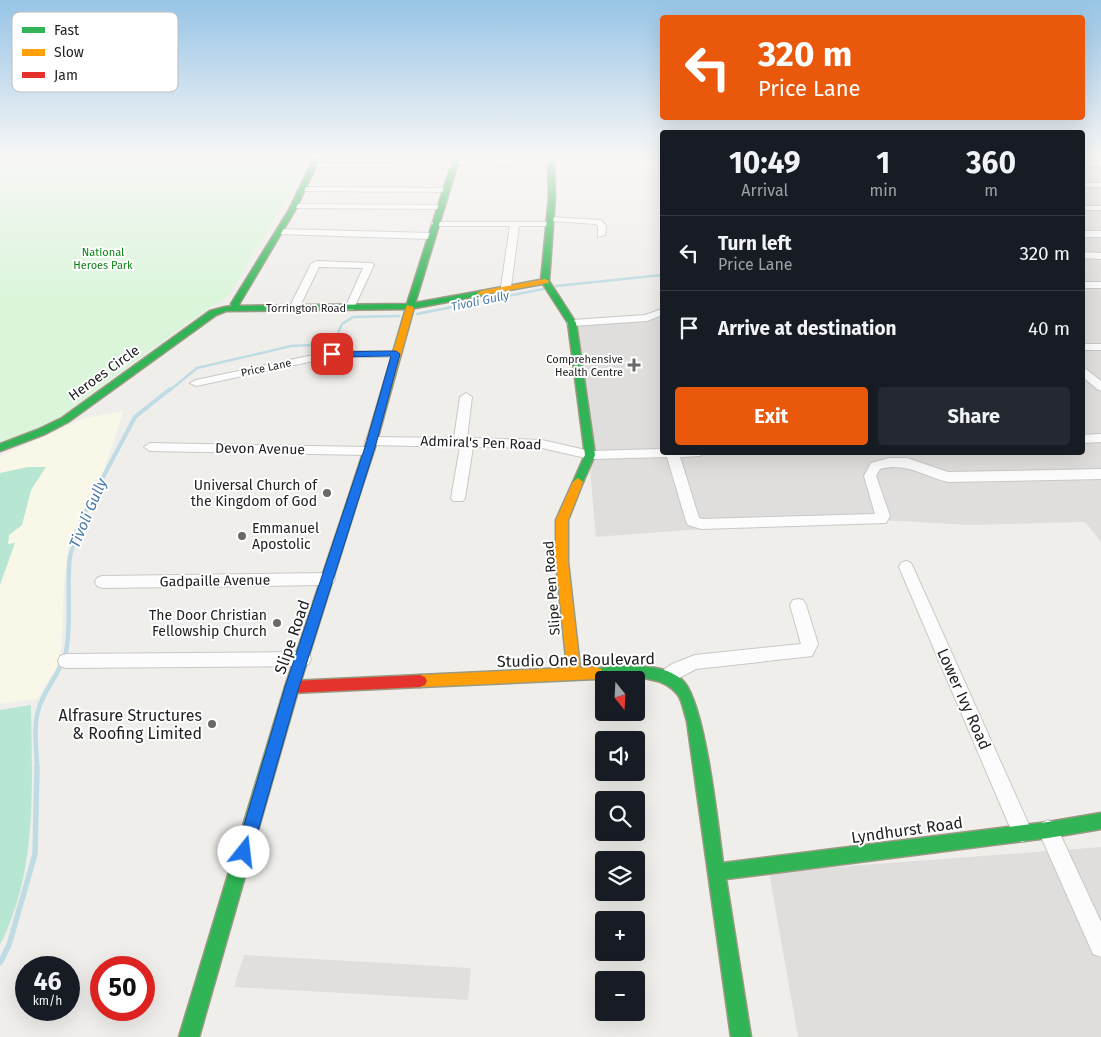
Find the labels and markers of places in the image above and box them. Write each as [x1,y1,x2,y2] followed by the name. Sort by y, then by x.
[311,333,353,375] pin
[546,353,623,379] place label: Comprehensive Health Centre
[627,358,641,372] marker: Comprehensive Health Centre
[191,477,318,510] place label: Universal Church of the Kingdom of God
[321,487,333,499] marker: Universal Church of the Kingdom of God
[252,520,319,553] place label: Emmanuel Apostolic
[236,530,248,542] marker: Emmanuel Apostolic
[149,607,267,640] place label: The Door Christian Fellowship Church
[271,617,283,629] marker: The Door Christian Fellowship Church
[59,706,202,743] place label: Alfrasure Structures & Roofing Limited
[206,718,218,730] marker: Alfrasure Structures & Roofing Limited

